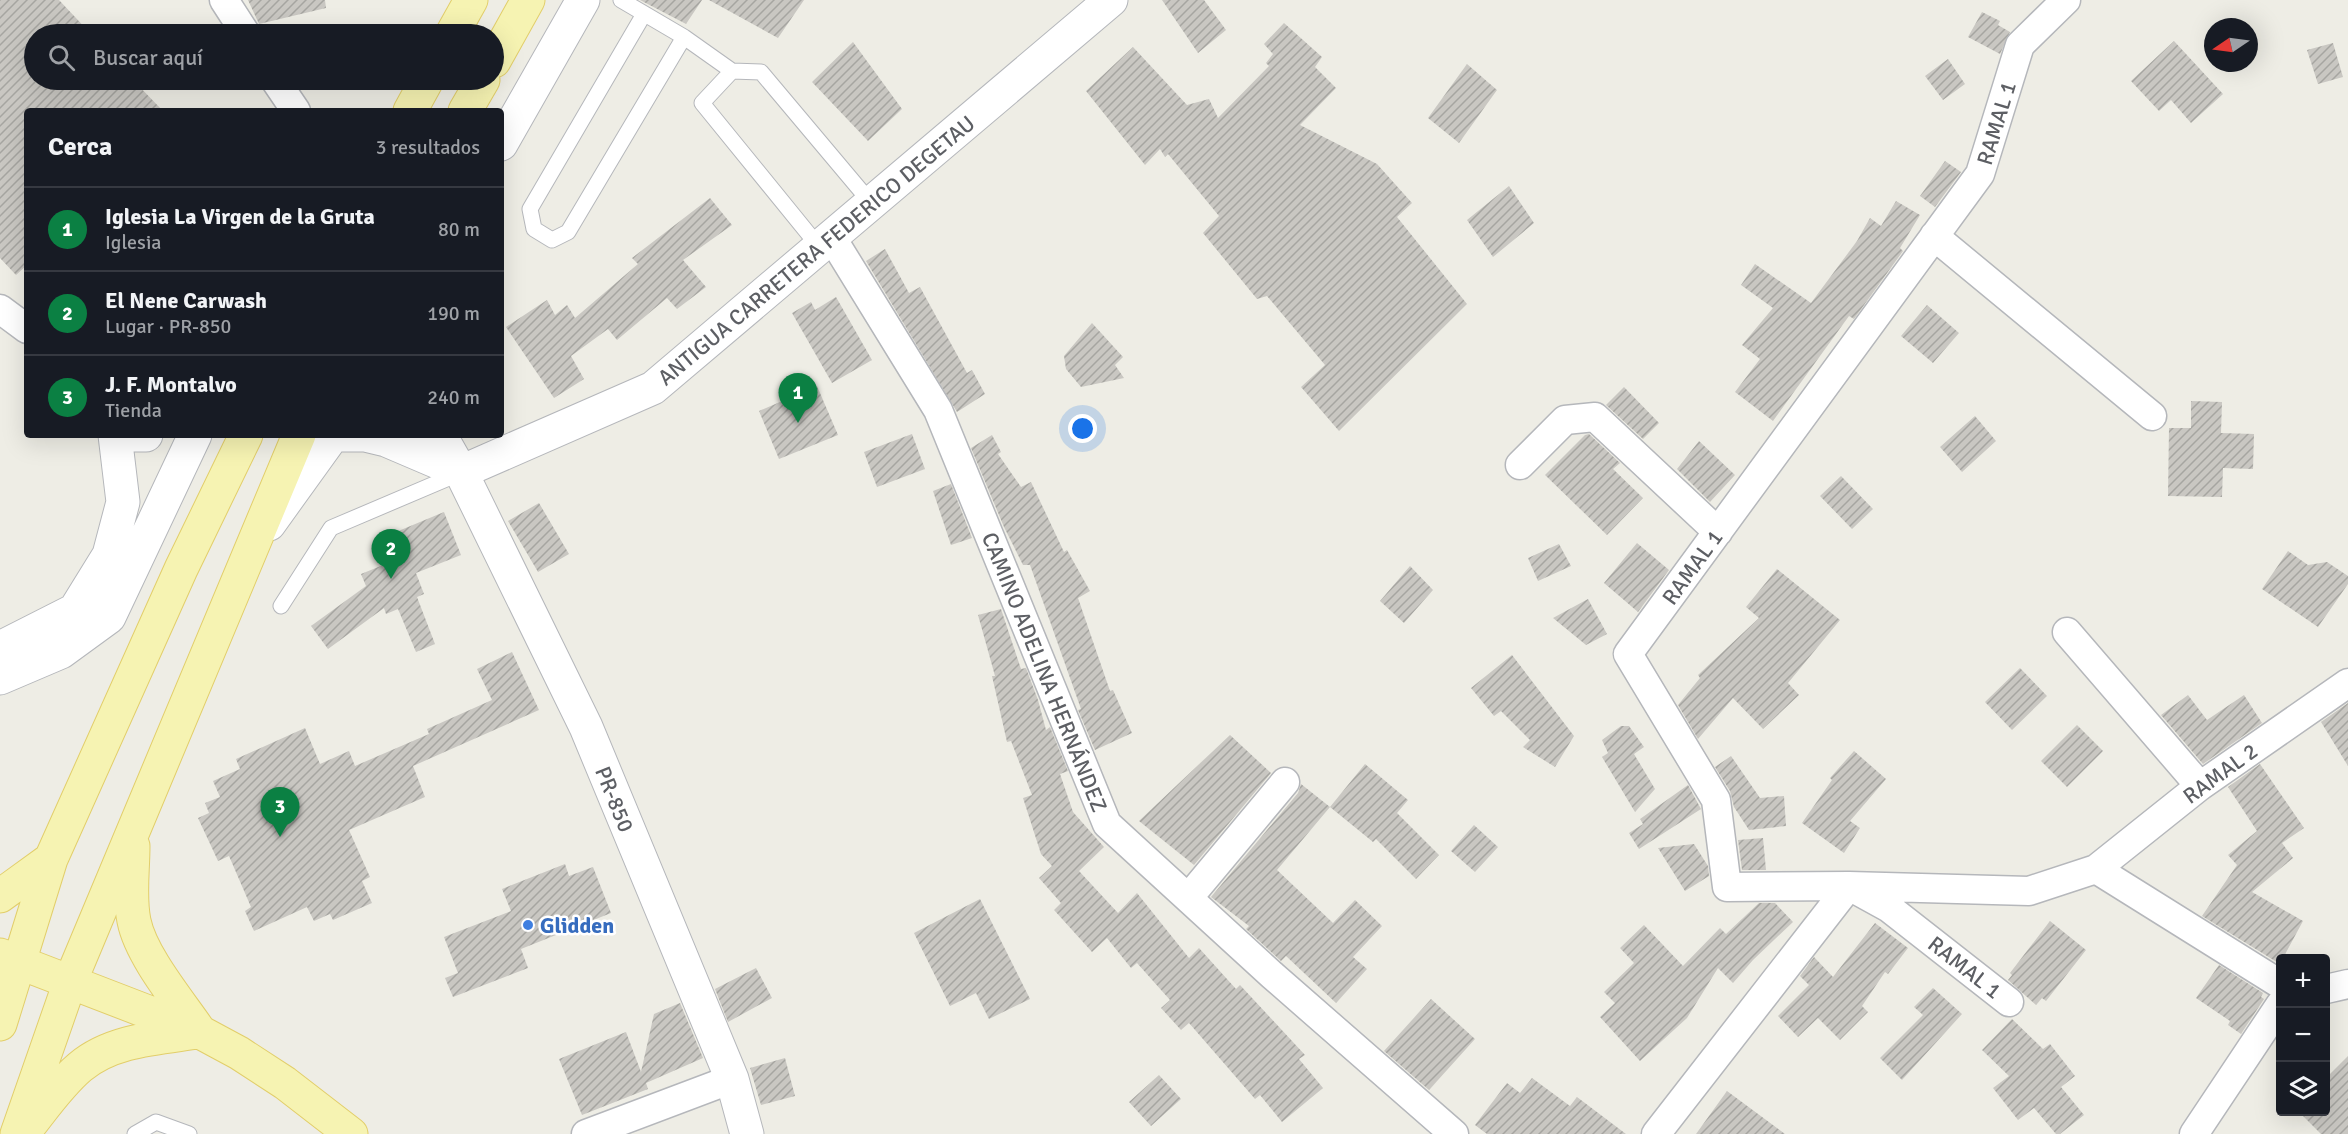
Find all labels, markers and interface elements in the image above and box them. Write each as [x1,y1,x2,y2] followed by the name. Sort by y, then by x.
[2204,18,2258,72] north arrow
[24,24,504,90] search box
[45,41,78,74] icon: search
[93,44,203,71] text: Buscar aquí
[1971,78,2022,168] street label: RAMAL 1
[652,110,980,391] street label: ANTIGUA CARRETERA FEDERICO DEGETAU
[48,131,112,163] text: Cerca
[376,135,480,160] text: 3 resultados
[105,203,375,230] text: Iglesia La Virgen de la Gruta
[62,217,73,242] text: 1
[438,217,480,242] text: 80 m
[105,230,161,255] text: Iglesia
[105,287,267,314] text: El Nene Carwash
[62,301,73,326] text: 2
[427,301,480,326] text: 190 m
[105,314,231,339] text: Lugar · PR-850
[105,371,237,398] text: J. F. Montalvo
[778,374,818,423] pin: 1
[62,385,73,410] text: 3
[427,385,480,410] text: 240 m
[105,398,162,423] text: Tienda
[1068,414,1097,443] your location
[1656,525,1729,610] street label: RAMAL 1
[976,528,1113,816] street label: CAMINO ADELINA HERNÁNDEZ
[372,530,410,579] pin: 2
[2178,737,2263,810] street label: RAMAL 2
[589,762,640,836] street label: PR-850
[260,788,300,837] pin: 3
[540,912,614,939] place label: Glidden
[521,918,535,932] marker: Glidden
[1923,930,2007,1004] street label: RAMAL 1
[2276,954,2330,1116] map controls
[2276,954,2330,1008] button: +
[2276,1008,2330,1062] button: −
[2276,1062,2330,1116] button: layers

